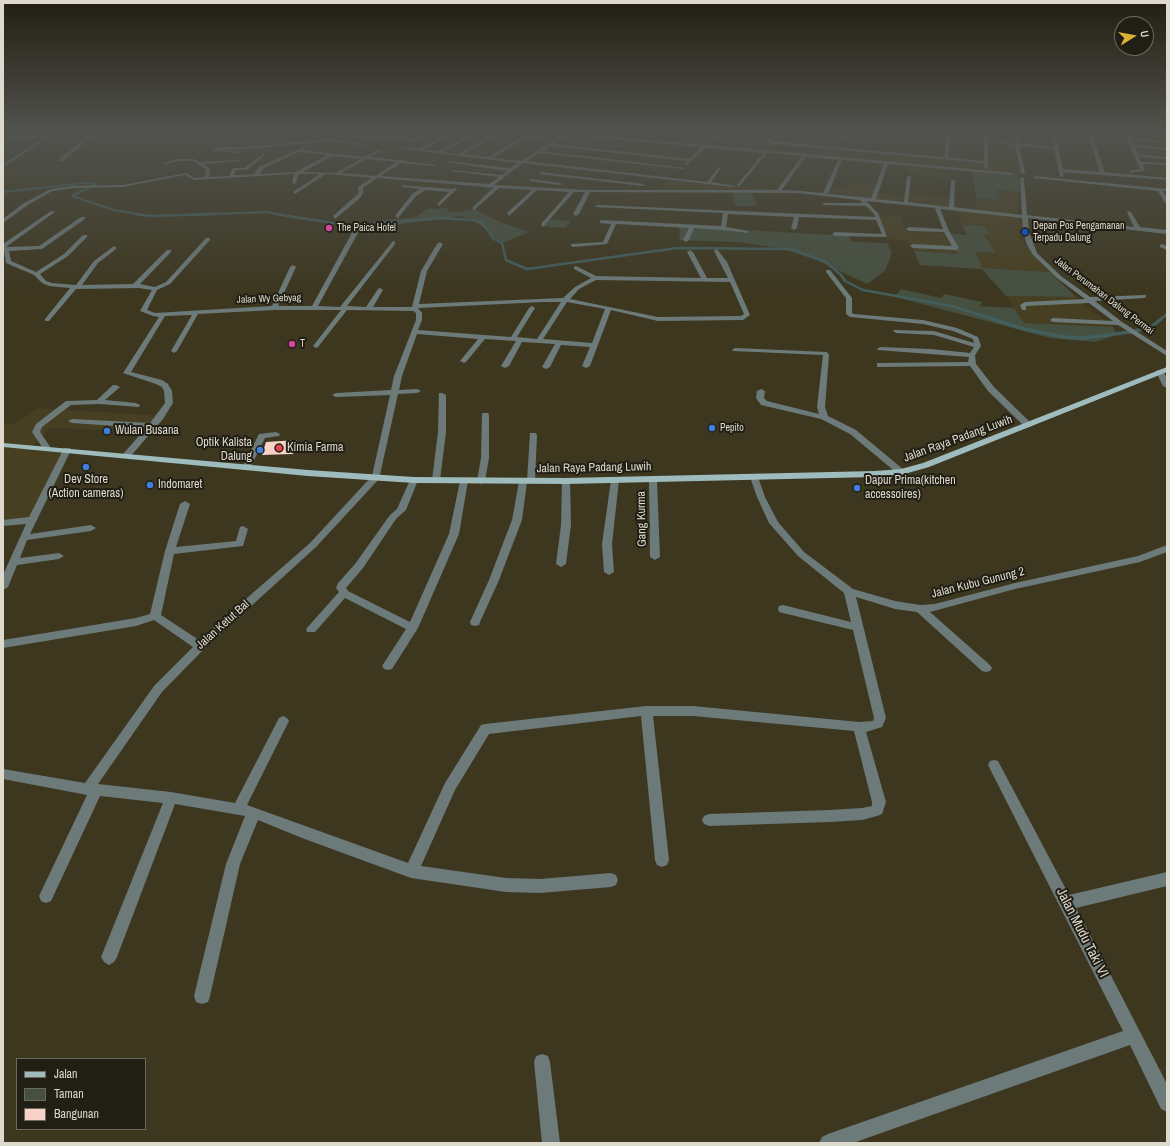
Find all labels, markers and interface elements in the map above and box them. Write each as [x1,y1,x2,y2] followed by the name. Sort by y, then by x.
[1114,16,1154,56] north arrow
[1137,29,1152,38] text: U
[1033,220,1125,244] place label: Depan Pos Pengamanan Terpadu Dalung
[337,222,396,234] place label: The Paica Hotel
[324,223,334,233] marker: The Paica Hotel
[1020,227,1030,237] marker: Depan Pos Pengamanan Terpadu Dalung
[1052,255,1156,337] street label: Jalan Perumahan Dalung Permai
[236,292,302,306] street label: Jalan Wy Gebyag
[300,338,305,350] place label: T
[287,339,297,349] marker: T
[902,413,1014,465] street label: Jalan Raya Padang Luwih
[720,422,744,434] place label: Pepito
[707,423,717,433] marker: Pepito
[115,424,179,438] place label: Wulan Busana
[102,426,112,436] marker: Wulan Busana
[196,436,252,464] place label: Optik Kalista Dalung
[287,441,343,455] place label: Kimia Farma
[274,443,284,453] marker: Kimia Farma
[255,445,265,455] marker: Optik Kalista Dalung
[536,460,652,476] street label: Jalan Raya Padang Luwih
[81,462,91,472] marker: Dev Store (Action cameras)
[49,473,123,501] place label: Dev Store (Action cameras)
[865,474,956,502] place label: Dapur Prima(kitchen accessoires)
[158,478,202,492] place label: Indomaret
[145,480,155,490] marker: Indomaret
[852,483,862,493] marker: Dapur Prima(kitchen accessoires)
[634,491,650,547] street label: Gang Kurma
[930,564,1026,602] street label: Jalan Kubu Gunung 2
[194,598,252,652] street label: Jalan Ketut Bal
[1052,886,1112,980] street label: Jalan Mudu Taki VI
[16,1058,146,1130] legend
[54,1066,78,1082] text: Jalan
[54,1086,84,1102] text: Taman
[54,1106,99,1122] text: Bangunan

